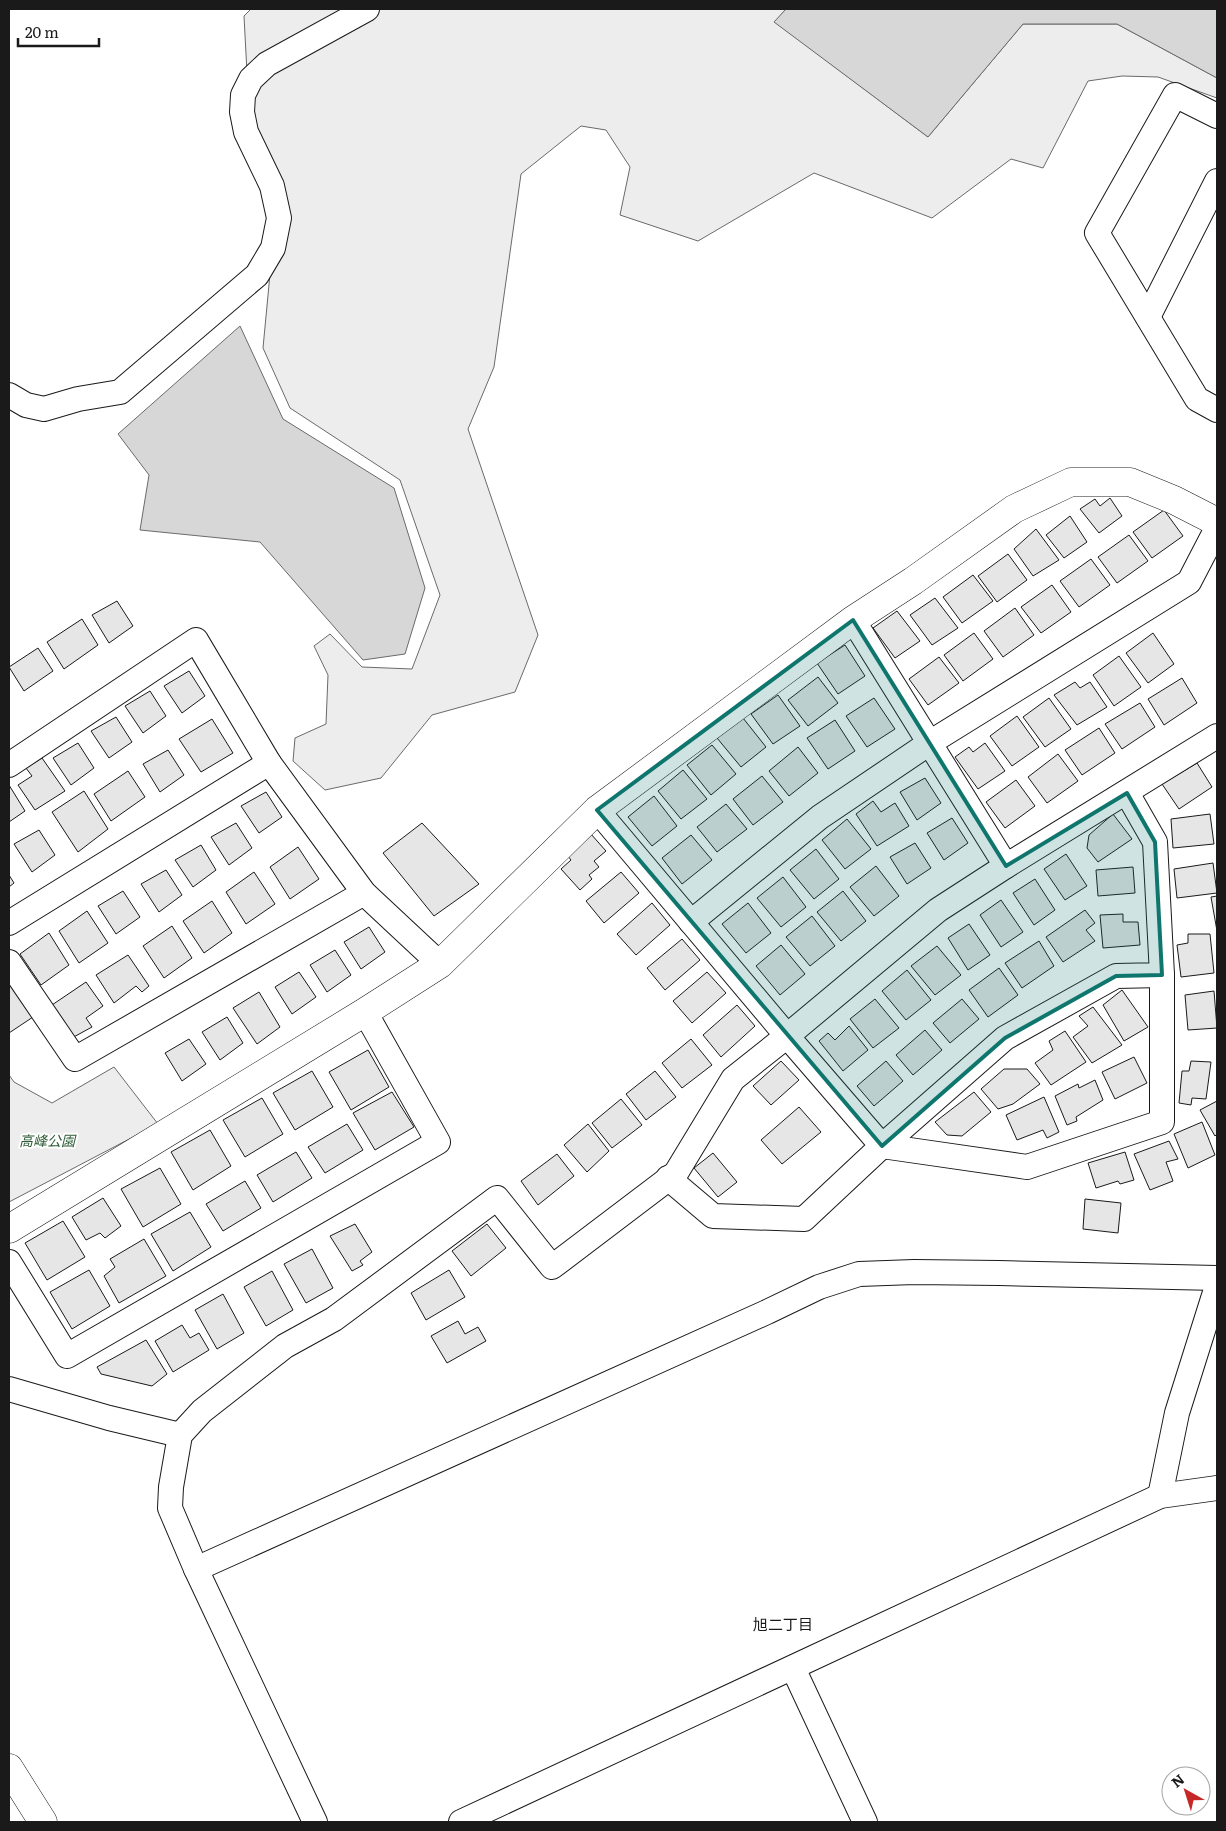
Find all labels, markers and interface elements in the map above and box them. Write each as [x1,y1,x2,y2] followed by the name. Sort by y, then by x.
[18,15,99,47] scale bar
[25,20,59,43] text: 20 m
[19,1130,77,1150] park label: 高峰公園
[753,1612,813,1635] district label: 旭二丁目
[1161,1766,1211,1816] north arrow
[1166,1768,1188,1792] text: N

